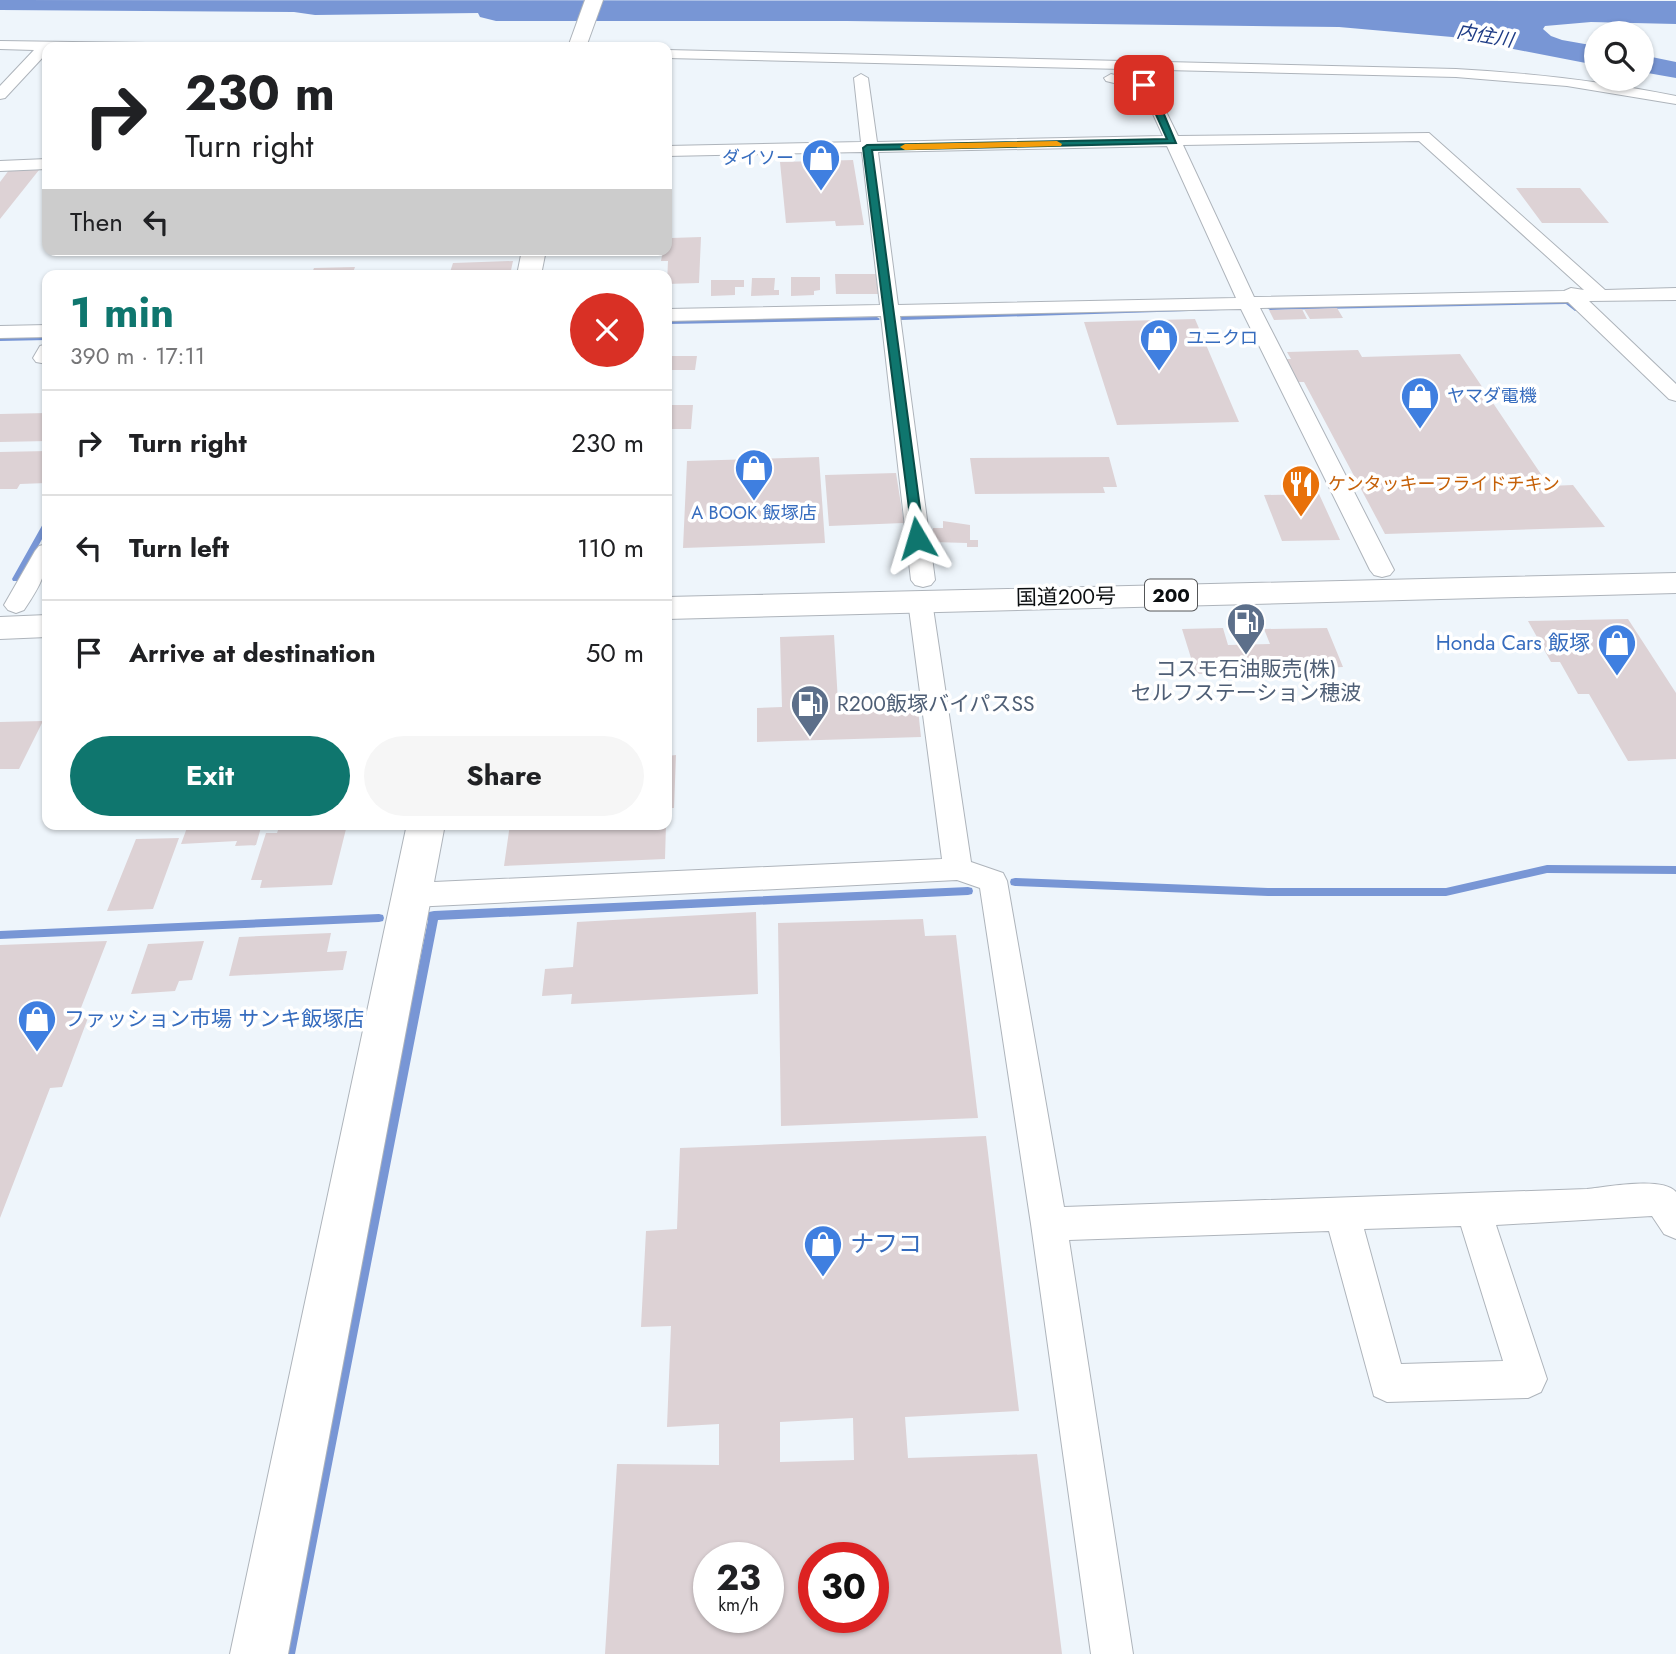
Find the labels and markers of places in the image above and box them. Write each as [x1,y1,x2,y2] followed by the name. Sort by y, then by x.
[1114,55,1174,115] pin
[800,137,842,192] shop icon: ダイソー
[722,145,794,171] place label: ダイソー
[1138,317,1180,372] shop icon: ユニクロ
[1186,325,1258,351] place label: ユニクロ
[1399,375,1441,430] shop icon: ヤマダ電機
[1447,383,1537,409] place label: ヤマダ電機
[733,447,775,502] shop icon: A BOOK 飯塚店
[1280,463,1322,518] restaurant icon: ケンタッキーフライドチキン
[1328,471,1560,497] place label: ケンタッキーフライドチキン
[691,500,817,526] place label: A BOOK 飯塚店
[1225,601,1267,656] fuel station icon: コスモ石油販売(株) セルフステーション穂波
[1596,622,1638,677] shop icon: Honda Cars 飯塚
[1436,628,1590,658] place label: Honda Cars 飯塚
[1131,654,1361,708] place label: コスモ石油販売(株) セルフステーション穂波
[789,683,831,738] fuel station icon: R200飯塚バイパスSS
[837,689,1035,719] place label: R200飯塚バイパスSS
[16,998,58,1053] shop icon: ファッション市場 サンキ飯塚店
[64,1004,364,1034] place label: ファッション市場 サンキ飯塚店
[802,1223,844,1278] shop icon: ナフコ
[850,1226,922,1261] place label: ナフコ

